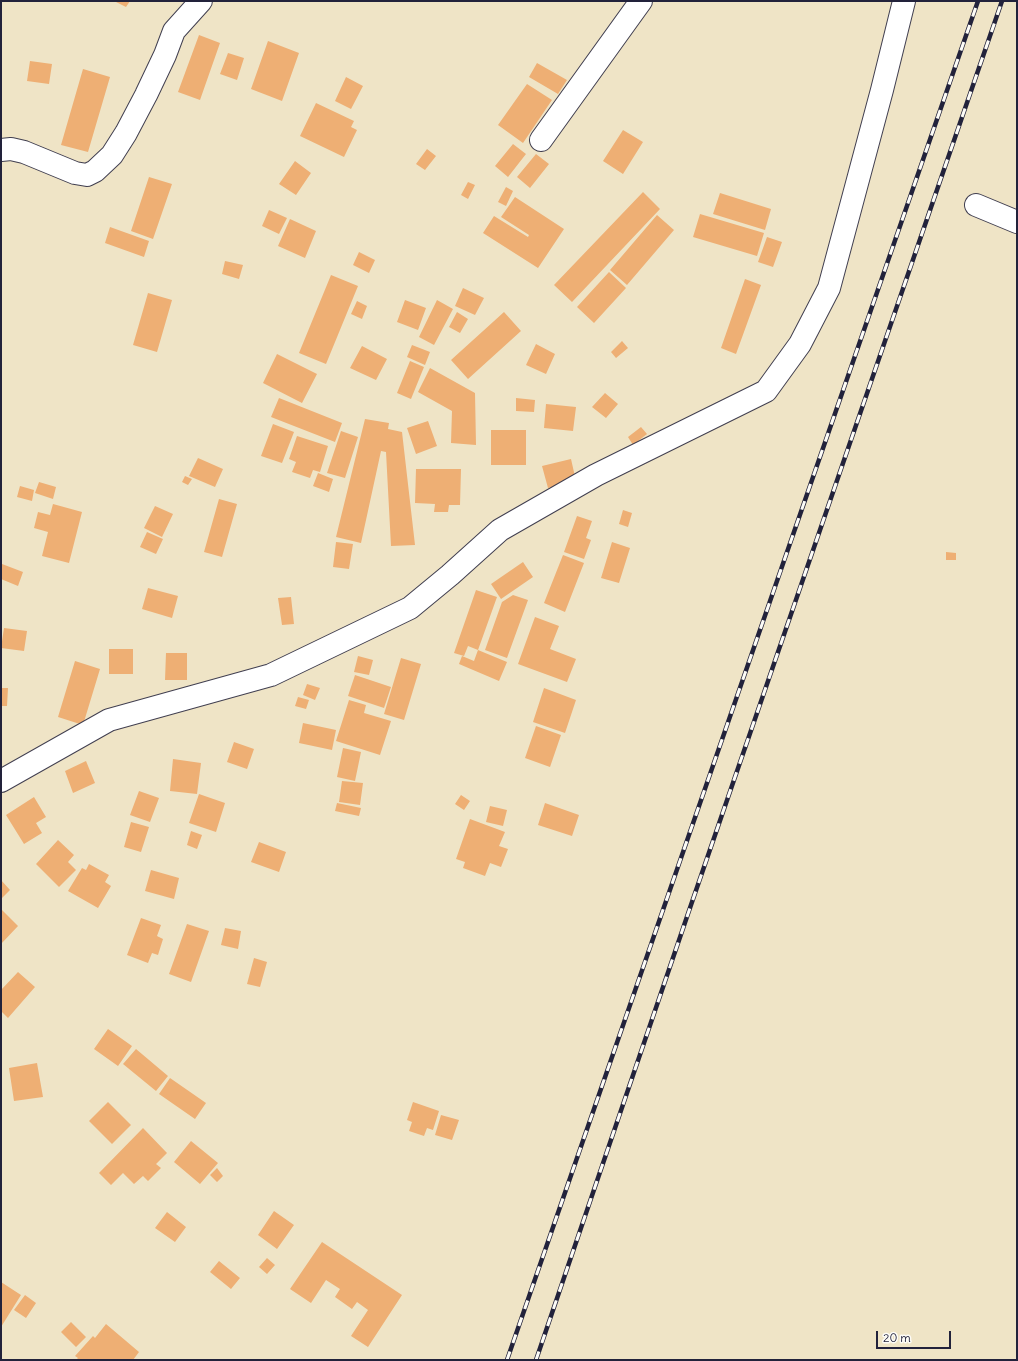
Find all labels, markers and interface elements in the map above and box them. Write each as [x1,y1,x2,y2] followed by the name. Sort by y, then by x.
[878,1323,953,1349] scale bar
[883,1330,911,1345] text: 20 m

